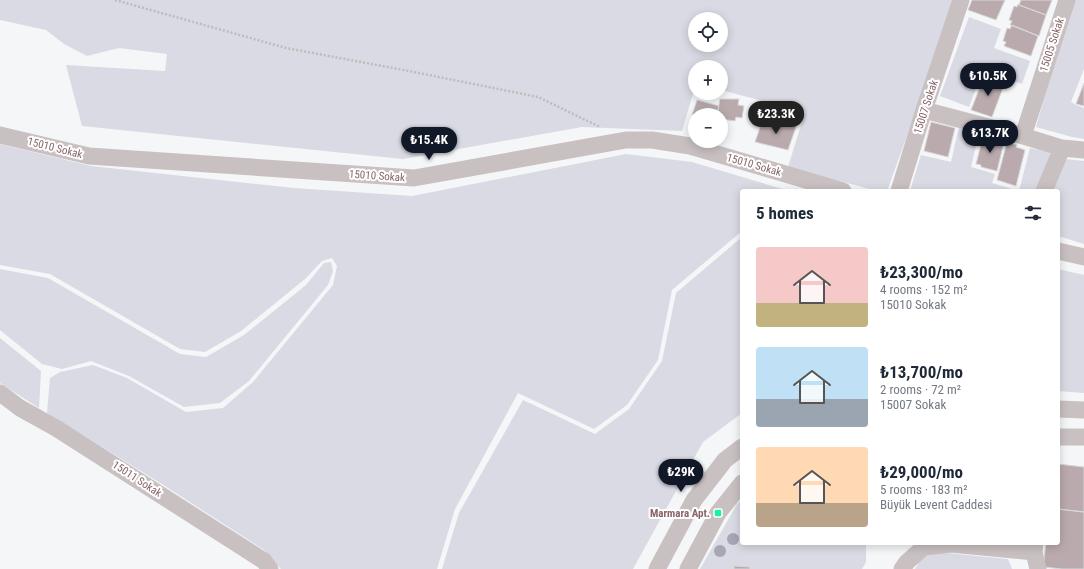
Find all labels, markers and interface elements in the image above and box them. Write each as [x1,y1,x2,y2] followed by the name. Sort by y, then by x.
[688,12,728,148] map controls
[688,12,728,52] button: locate
[1037,16,1067,74] street label: 15005 Sokak
[688,60,728,100] button: +
[955,63,1021,97] pin: ₺10.5K
[969,68,1007,83] text: ₺10.5K
[911,78,941,136] street label: 15007 Sokak
[743,101,809,135] pin: ₺23.3K
[757,106,795,121] text: ₺23.3K
[688,108,728,148] button: −
[957,120,1023,154] pin: ₺13.7K
[971,125,1009,140] text: ₺13.7K
[396,127,462,161] pin: ₺15.4K
[410,132,448,147] text: ₺15.4K
[26,135,84,161] street label: 15010 Sokak
[725,151,783,179] street label: 15010 Sokak
[349,168,405,184] street label: 15010 Sokak
[1022,202,1044,224] icon: filters
[756,203,814,223] text: 5 homes
[880,262,963,282] text: ₺23,300/mo
[788,263,836,311] icon: home
[880,282,967,297] text: 4 rooms · 152 m²
[880,297,946,312] text: 15010 Sokak
[880,362,963,382] text: ₺13,700/mo
[788,363,836,411] icon: home
[880,382,961,397] text: 2 rooms · 72 m²
[880,397,946,412] text: 15007 Sokak
[110,458,164,500] street label: 15011 Sokak
[657,459,705,493] pin: ₺29K
[880,462,963,482] text: ₺29,000/mo
[788,463,836,511] icon: home
[667,464,695,479] text: ₺29K
[880,482,967,497] text: 5 rooms · 183 m²
[880,497,992,512] text: Büyük Levent Caddesi
[650,507,710,520] place label: Marmara Apt.
[713,508,723,518] marker: Marmara Apt.

